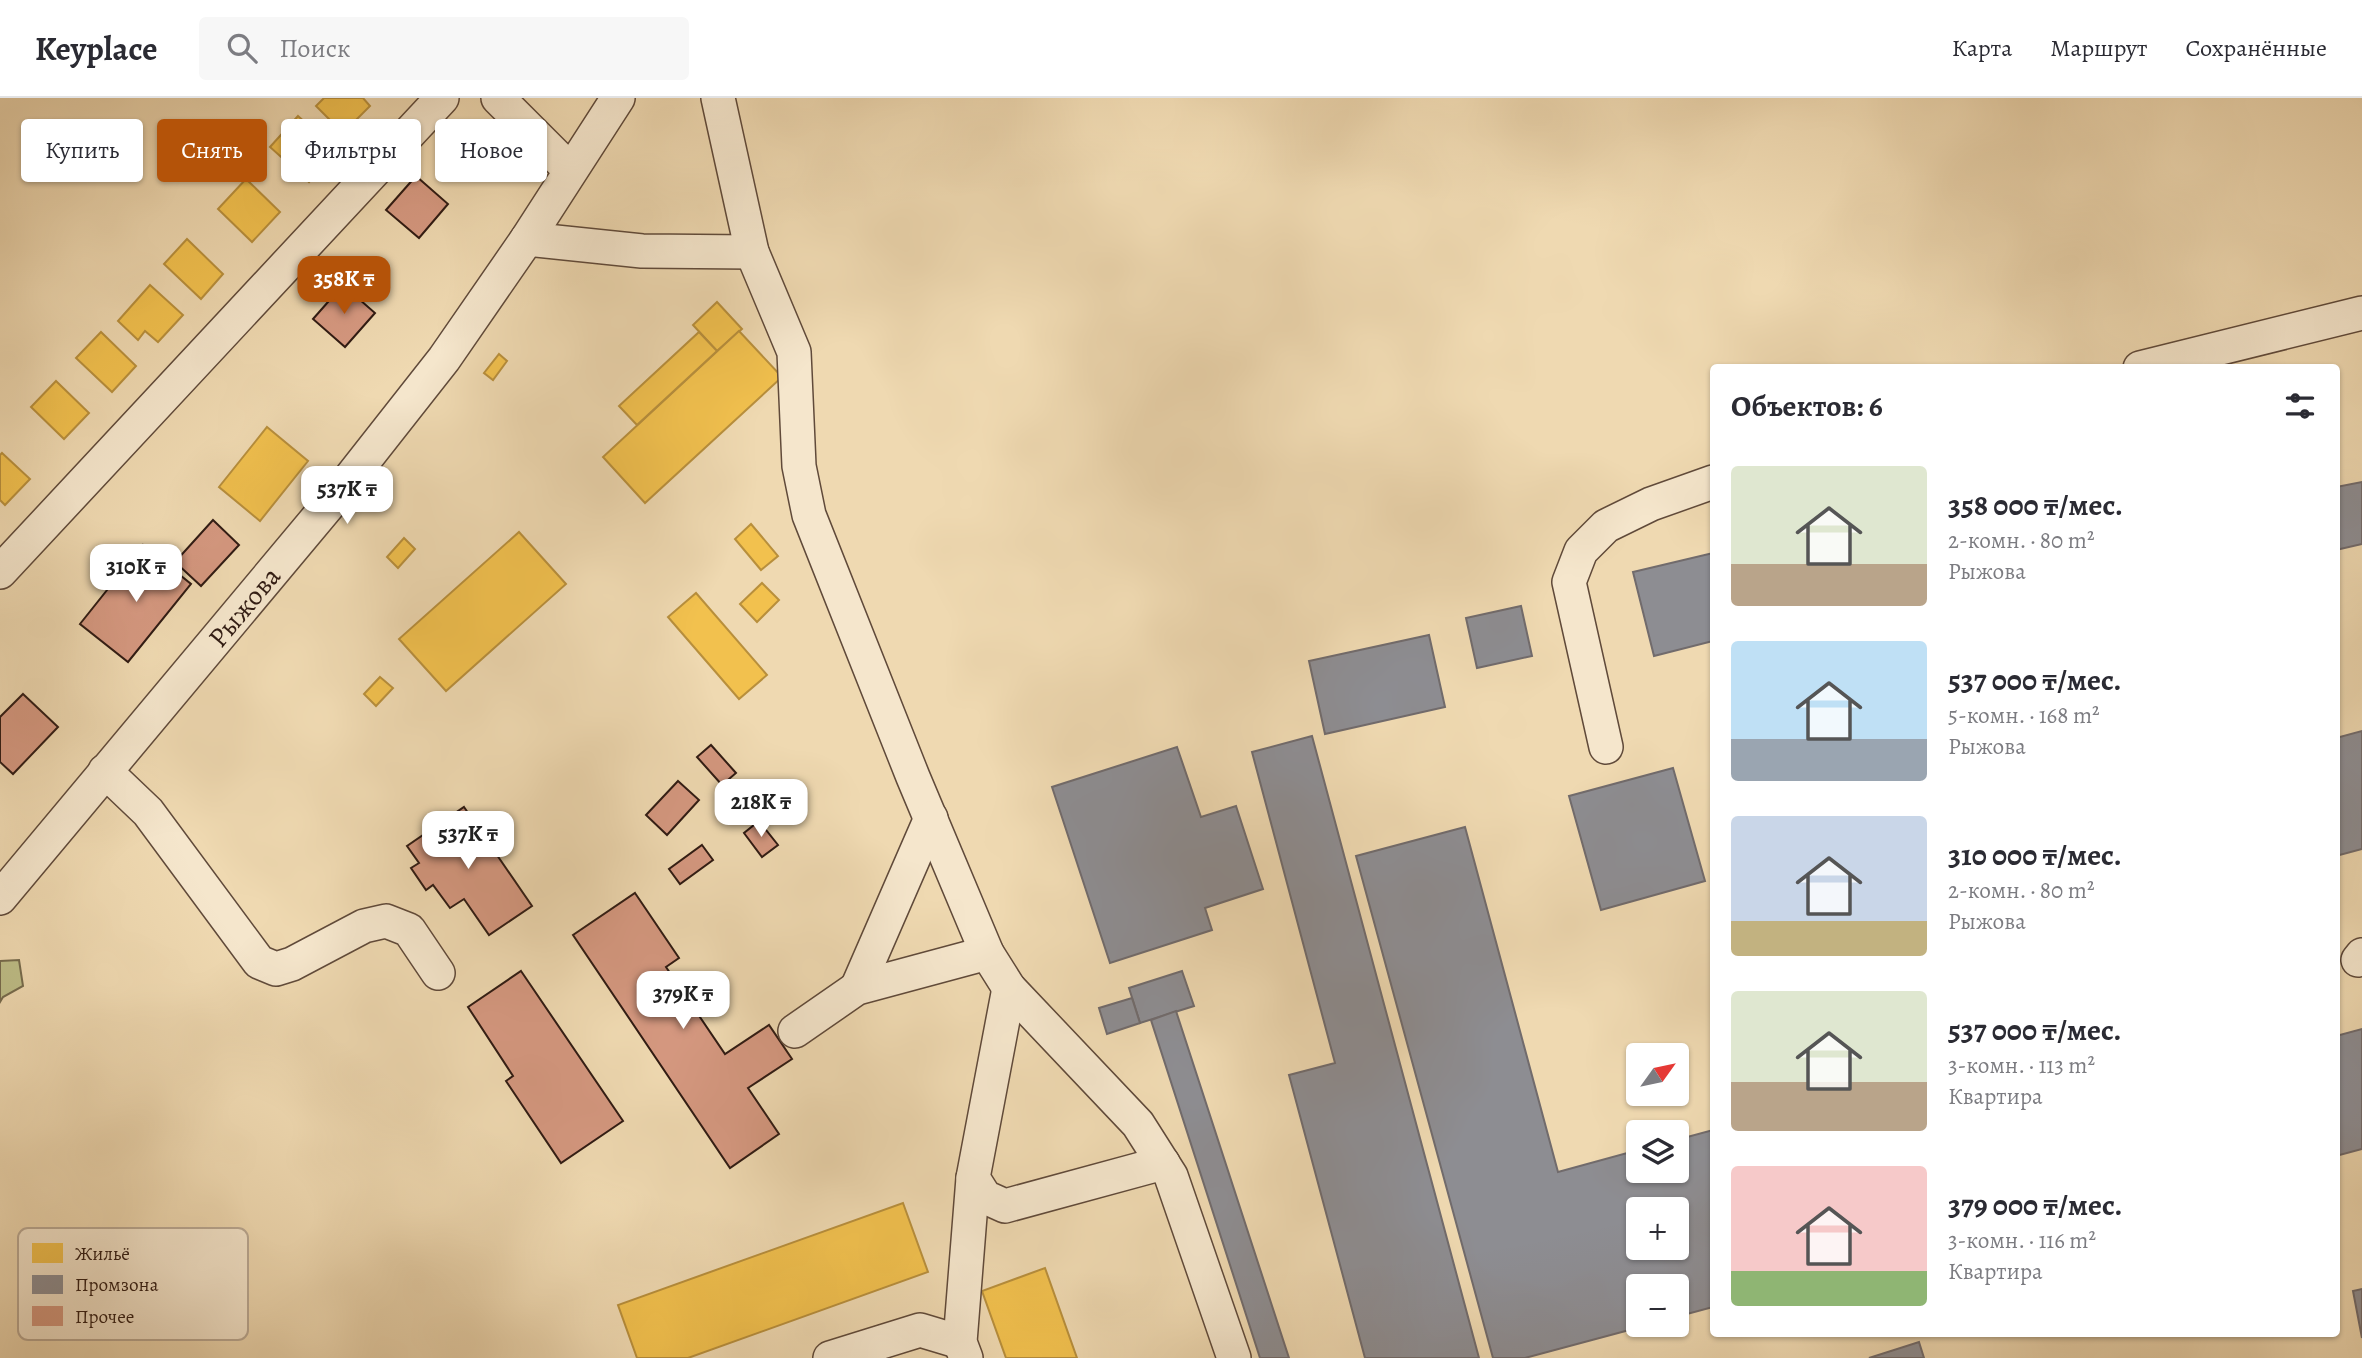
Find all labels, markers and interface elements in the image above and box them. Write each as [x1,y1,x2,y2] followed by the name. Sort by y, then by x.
[199,17,689,80] search box
[35,26,157,71] text: Keyplace
[223,29,261,67] icon: search
[279,31,351,66] text: Поиск
[1952,32,2012,64] text: Карта
[2050,32,2148,64] text: Маршрут
[2186,32,2327,64] text: Сохранённые
[21,119,143,182] chip: Купить
[157,119,267,182] chip: Снять
[281,119,421,182] chip: Фильтры
[435,119,547,182] chip: Новое
[287,256,401,316] pin: 358K ₸
[313,263,375,294] text: 358K ₸
[1731,386,1883,426] text: Объектов: 6
[2281,387,2319,425] icon: filters
[290,466,404,526] pin: 537K ₸
[317,473,377,504] text: 537K ₸
[1948,485,2123,525] text: 358 000 ₸/мес.
[1787,494,1871,578] icon: home
[1948,525,2094,556] text: 2-комн. · 80 m²
[79,545,193,604] pin: 310K ₸
[106,551,166,582] text: 310K ₸
[1948,556,2026,587] text: Рыжова
[199,558,289,656] street label: Рыжова
[1948,660,2122,700] text: 537 000 ₸/мес.
[1787,669,1871,753] icon: home
[1948,700,2100,731] text: 5-комн. · 168 m²
[1948,731,2026,762] text: Рыжова
[704,780,818,839] pin: 218K ₸
[731,786,791,817] text: 218K ₸
[411,812,525,871] pin: 537K ₸
[438,818,498,849] text: 537K ₸
[1948,835,2122,875] text: 310 000 ₸/мес.
[1787,844,1871,928] icon: home
[1948,875,2094,906] text: 2-комн. · 80 m²
[1948,906,2026,937] text: Рыжова
[626,972,740,1031] pin: 379K ₸
[653,978,713,1009] text: 379K ₸
[1948,1010,2122,1050] text: 537 000 ₸/мес.
[1787,1019,1871,1103] icon: home
[1626,1043,1689,1106] north arrow
[1626,1043,1689,1337] map controls
[1948,1050,2095,1081] text: 3-комн. · 113 m²
[1948,1081,2043,1112] text: Квартира
[1626,1120,1689,1183] button: layers
[1948,1185,2123,1225] text: 379 000 ₸/мес.
[1787,1194,1871,1278] icon: home
[1626,1197,1689,1260] button: +
[1948,1225,2096,1256] text: 3-комн. · 116 m²
[18,1228,248,1340] legend
[75,1241,130,1267] text: Жильё
[1948,1256,2043,1287] text: Квартира
[75,1272,159,1298] text: Промзона
[1626,1274,1689,1337] button: −
[75,1304,135,1330] text: Прочее

